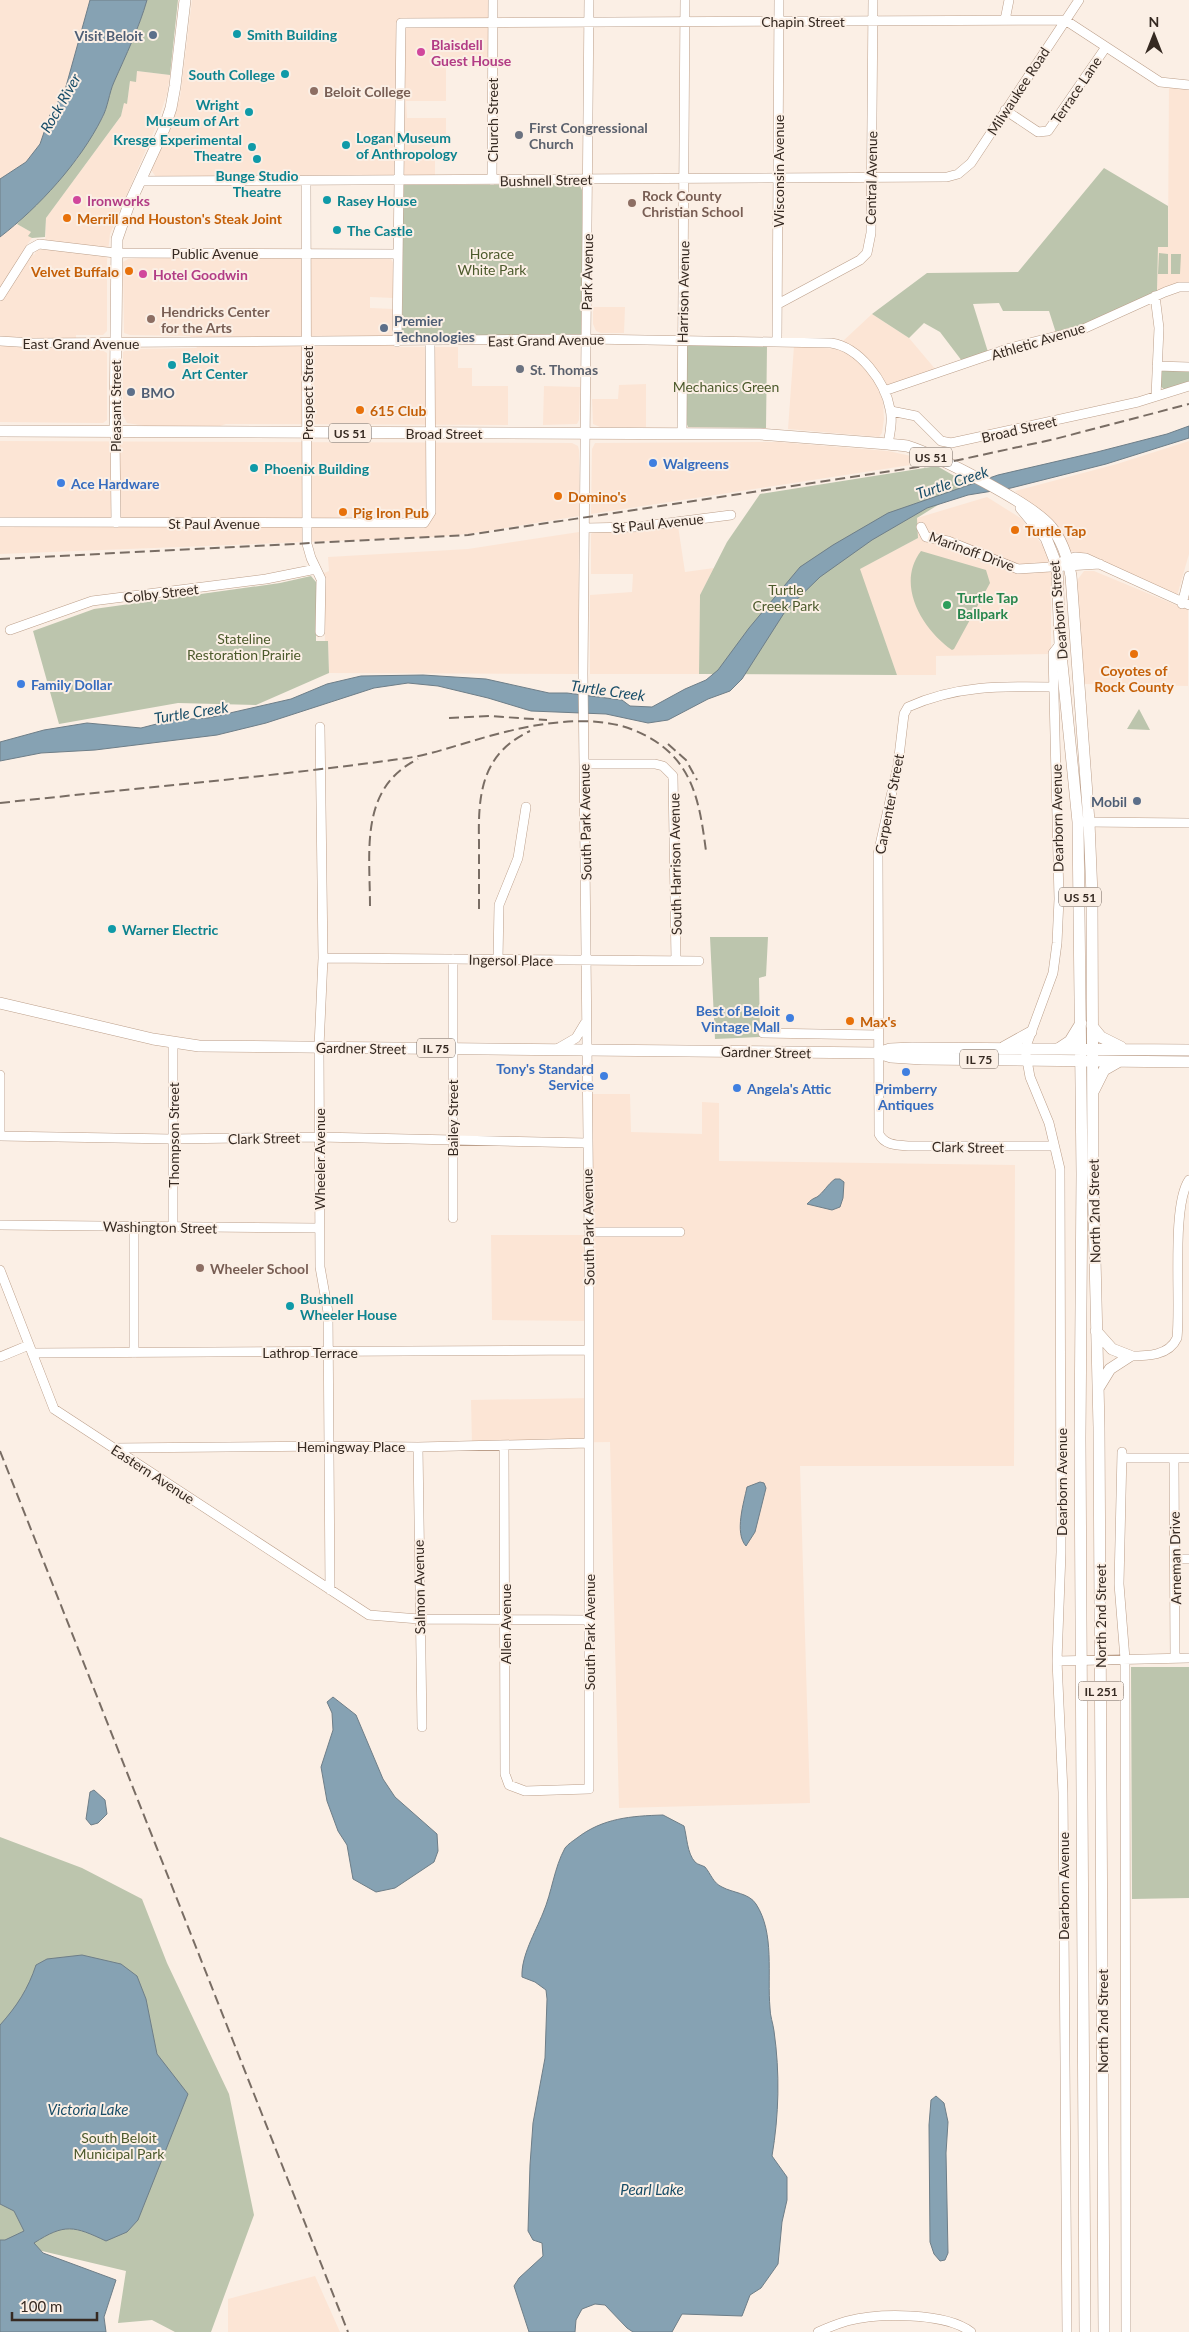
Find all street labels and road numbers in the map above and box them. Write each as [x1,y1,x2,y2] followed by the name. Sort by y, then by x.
[761,13,845,30] street label: Chapin Street
[983,44,1053,138] street label: Milwaukee Road
[1047,53,1105,127] street label: Terrace Lane
[484,78,501,162] street label: Church Street
[770,115,787,227] street label: Wisconsin Avenue
[862,131,880,225] street label: Central Avenue
[499,171,593,189] street label: Bushnell Street
[578,233,596,311] street label: Park Avenue
[674,241,692,343] street label: Harrison Avenue
[172,245,258,262] street label: Public Avenue
[989,319,1087,363] street label: Athletic Avenue
[487,330,605,350] street label: East Grand Avenue
[23,335,139,352] street label: East Grand Avenue
[299,346,316,440] street label: Prospect Street
[107,360,124,452] street label: Pleasant Street
[980,412,1058,446] street label: Broad Street
[329,423,371,442] road number: US 51
[406,425,482,442] street label: Broad Street
[910,448,952,467] road number: US 51
[612,510,704,536] street label: St Paul Avenue
[168,515,260,532] street label: St Paul Avenue
[927,528,1017,574] street label: Marinoff Drive
[1045,560,1071,660] street label: Dearborn Street
[123,580,199,606] street label: Colby Street
[871,752,907,856] street label: Carpenter Street
[575,764,595,880] street label: South Park Avenue
[1048,764,1066,872] street label: Dearborn Avenue
[665,793,685,935] street label: South Harrison Avenue
[1059,888,1101,906] road number: US 51
[468,951,554,969] street label: Ingersol Place
[417,1038,455,1058] road number: IL 75
[316,1039,406,1057] street label: Gardner Street
[721,1043,811,1061] street label: Gardner Street
[960,1050,998,1068] road number: IL 75
[444,1079,461,1157] street label: Bailey Street
[165,1082,182,1188] street label: Thompson Street
[311,1108,328,1210] street label: Wheeler Avenue
[228,1129,300,1147] street label: Clark Street
[932,1138,1004,1156] street label: Clark Street
[1085,1159,1103,1263] street label: North 2nd Street
[578,1169,598,1285] street label: South Park Avenue
[103,1218,217,1236] street label: Washington Street
[262,1344,358,1361] street label: Lathrop Terrace
[1053,1428,1070,1536] street label: Dearborn Avenue
[297,1438,405,1455] street label: Hemingway Place
[108,1441,198,1507] street label: Eastern Avenue
[1166,1511,1184,1605] street label: Arneman Drive
[410,1540,428,1634] street label: Salmon Avenue
[1092,1564,1109,1668] street label: North 2nd Street
[581,1574,598,1690] street label: South Park Avenue
[497,1584,514,1664] street label: Allen Avenue
[1078,1682,1124,1700] road number: IL 251
[1055,1832,1072,1940] street label: Dearborn Avenue
[1094,1969,1111,2073] street label: North 2nd Street

